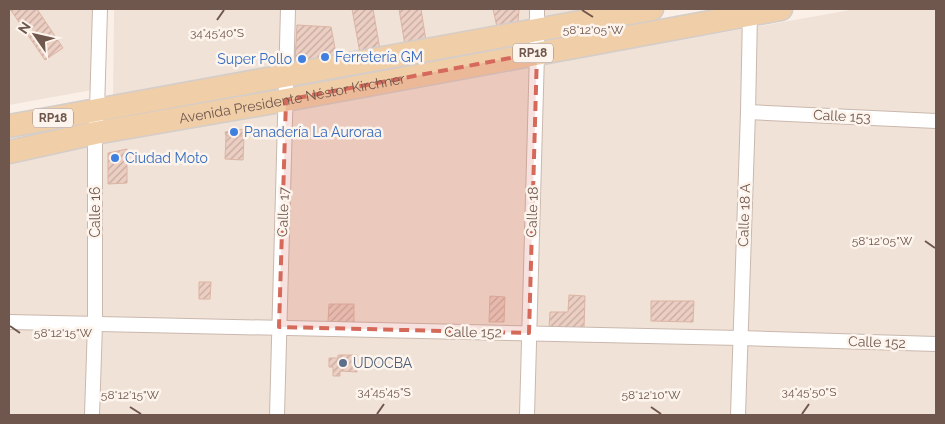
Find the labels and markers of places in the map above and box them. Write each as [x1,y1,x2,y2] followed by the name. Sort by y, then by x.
[335,49,423,65] place label: Ferretería GM
[217,51,292,67] place label: Super Pollo
[319,51,331,63] marker: Ferretería GM
[296,53,308,65] marker: Super Pollo
[244,124,382,140] place label: Panadería La Auroraa
[228,126,240,138] marker: Panadería La Auroraa
[125,150,208,166] place label: Ciudad Moto
[109,152,121,164] marker: Ciudad Moto
[353,355,413,371] place label: UDOCBA
[337,357,349,369] marker: UDOCBA

